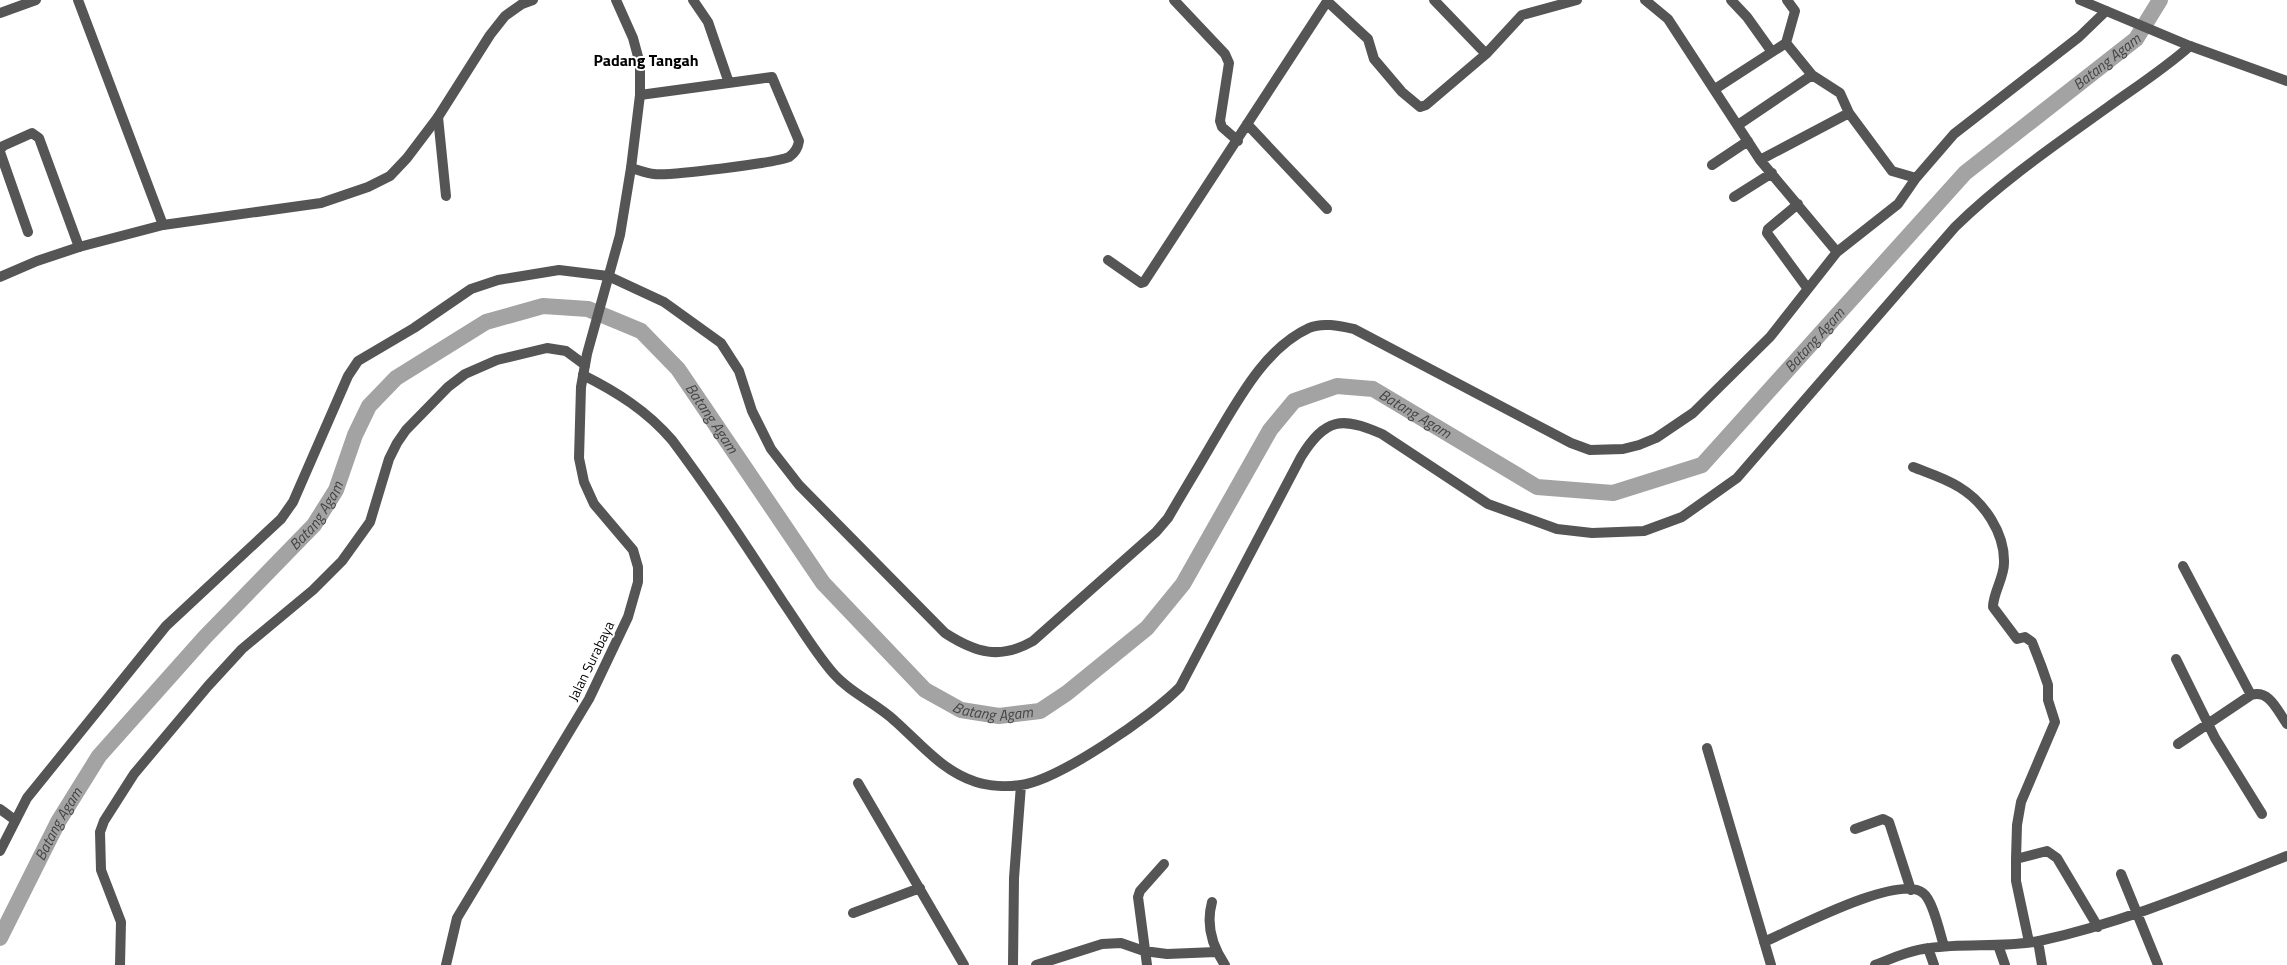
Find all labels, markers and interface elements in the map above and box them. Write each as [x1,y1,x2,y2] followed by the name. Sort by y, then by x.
[2068,27,2146,95] water label: Batang Agam
[593,48,699,72] district label: Padang Tangah
[1779,302,1850,377] water label: Batang Agam
[680,378,744,458] water label: Batang Agam
[1375,383,1456,444] water label: Batang Agam
[284,478,349,555] water label: Batang Agam
[562,617,619,704] street label: Jalan Surabaya
[948,696,1034,727] water label: Batang Agam
[28,783,88,865] water label: Batang Agam

